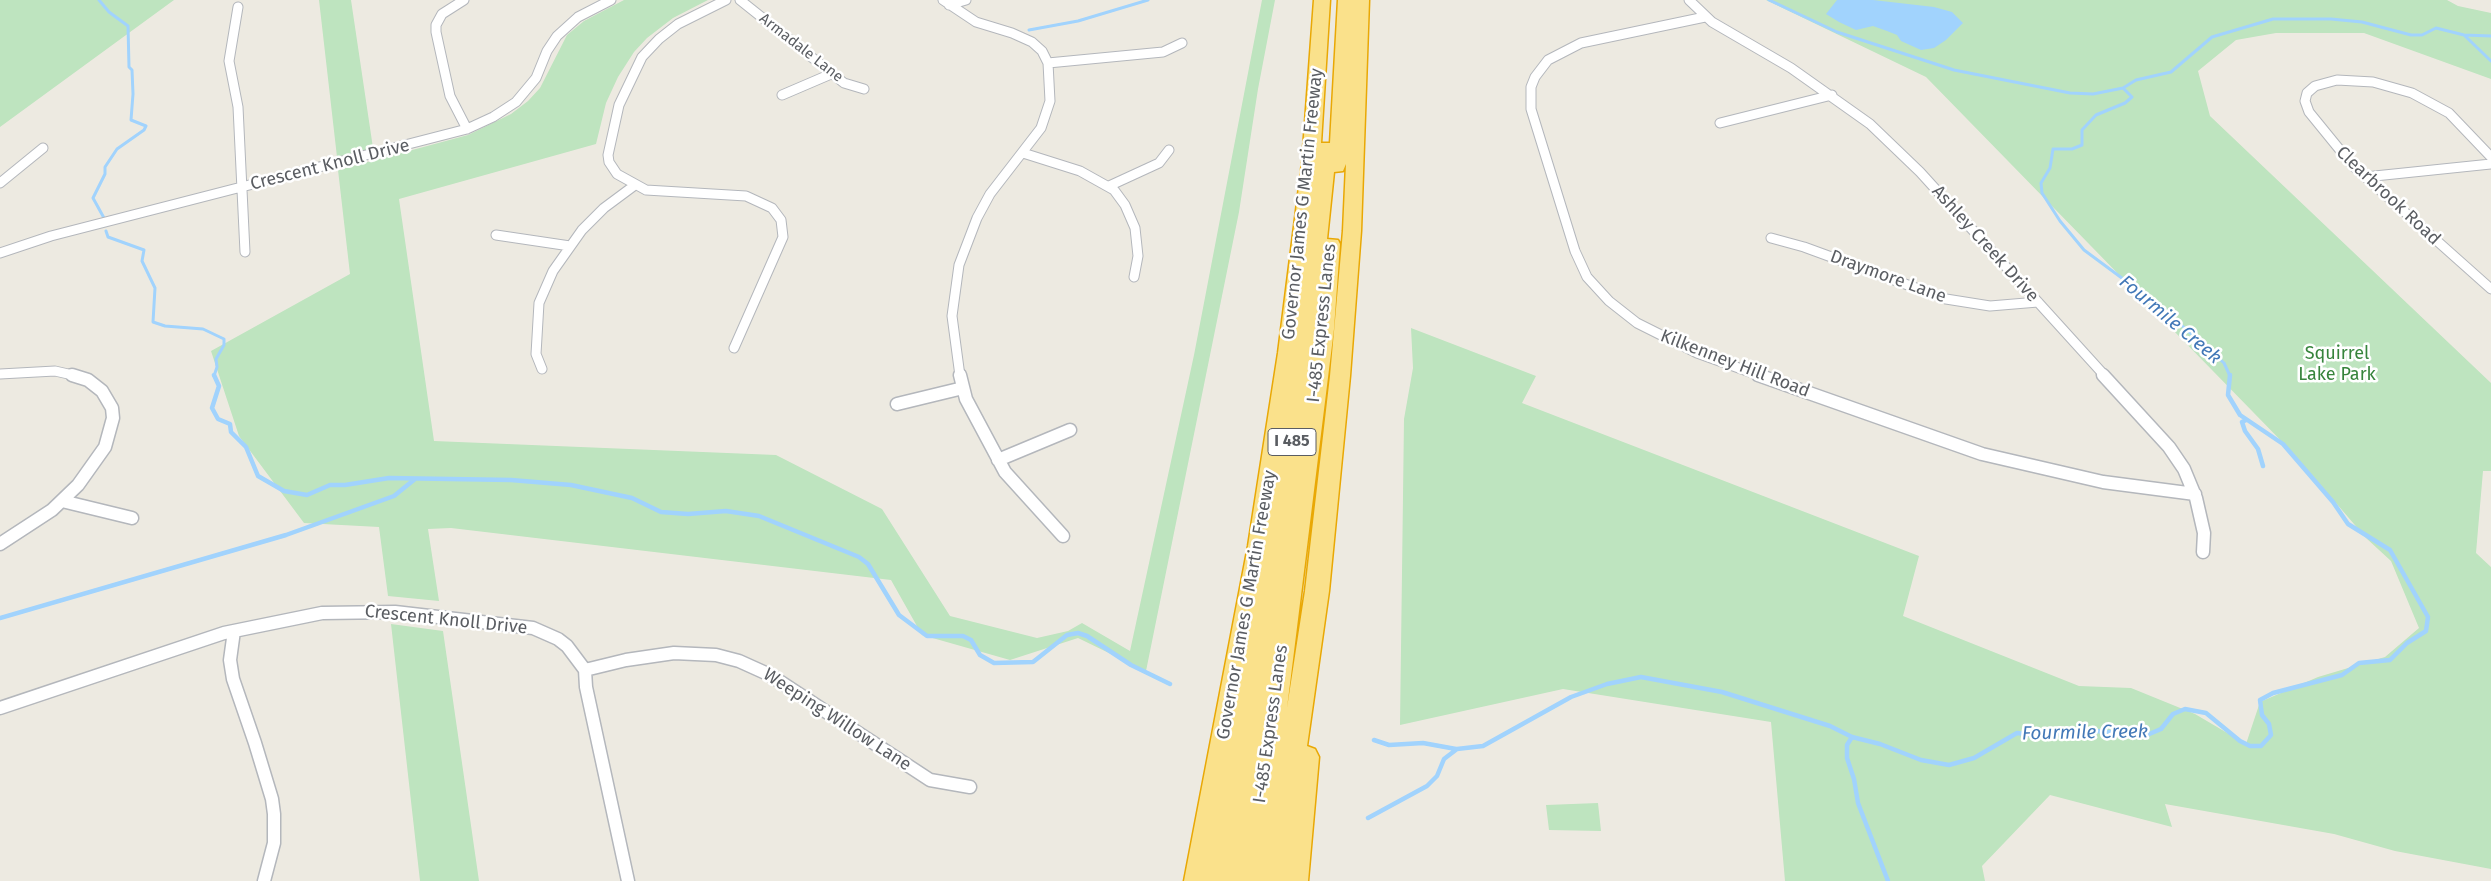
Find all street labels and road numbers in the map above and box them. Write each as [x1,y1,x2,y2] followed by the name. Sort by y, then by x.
[756,10,846,86] street label: Armadale Lane
[1278,67,1328,341] street label: Governor James G Martin Freeway
[248,135,412,195] street label: Crescent Knoll Drive
[2331,142,2445,250] street label: Clearbrook Road
[1927,181,2043,307] street label: Ashley Creek Drive
[1303,242,1341,404] street label: I-485 Express Lanes
[1827,246,1949,308] street label: Draymore Lane
[1657,326,1813,402] street label: Kilkenney Hill Road
[1268,428,1316,456] road number: I 485
[1213,469,1281,741] street label: Governor James G Martin Freeway
[364,601,528,639] street label: Crescent Knoll Drive
[1249,643,1293,805] street label: I-485 Express Lanes
[759,664,915,776] street label: Weeping Willow Lane

